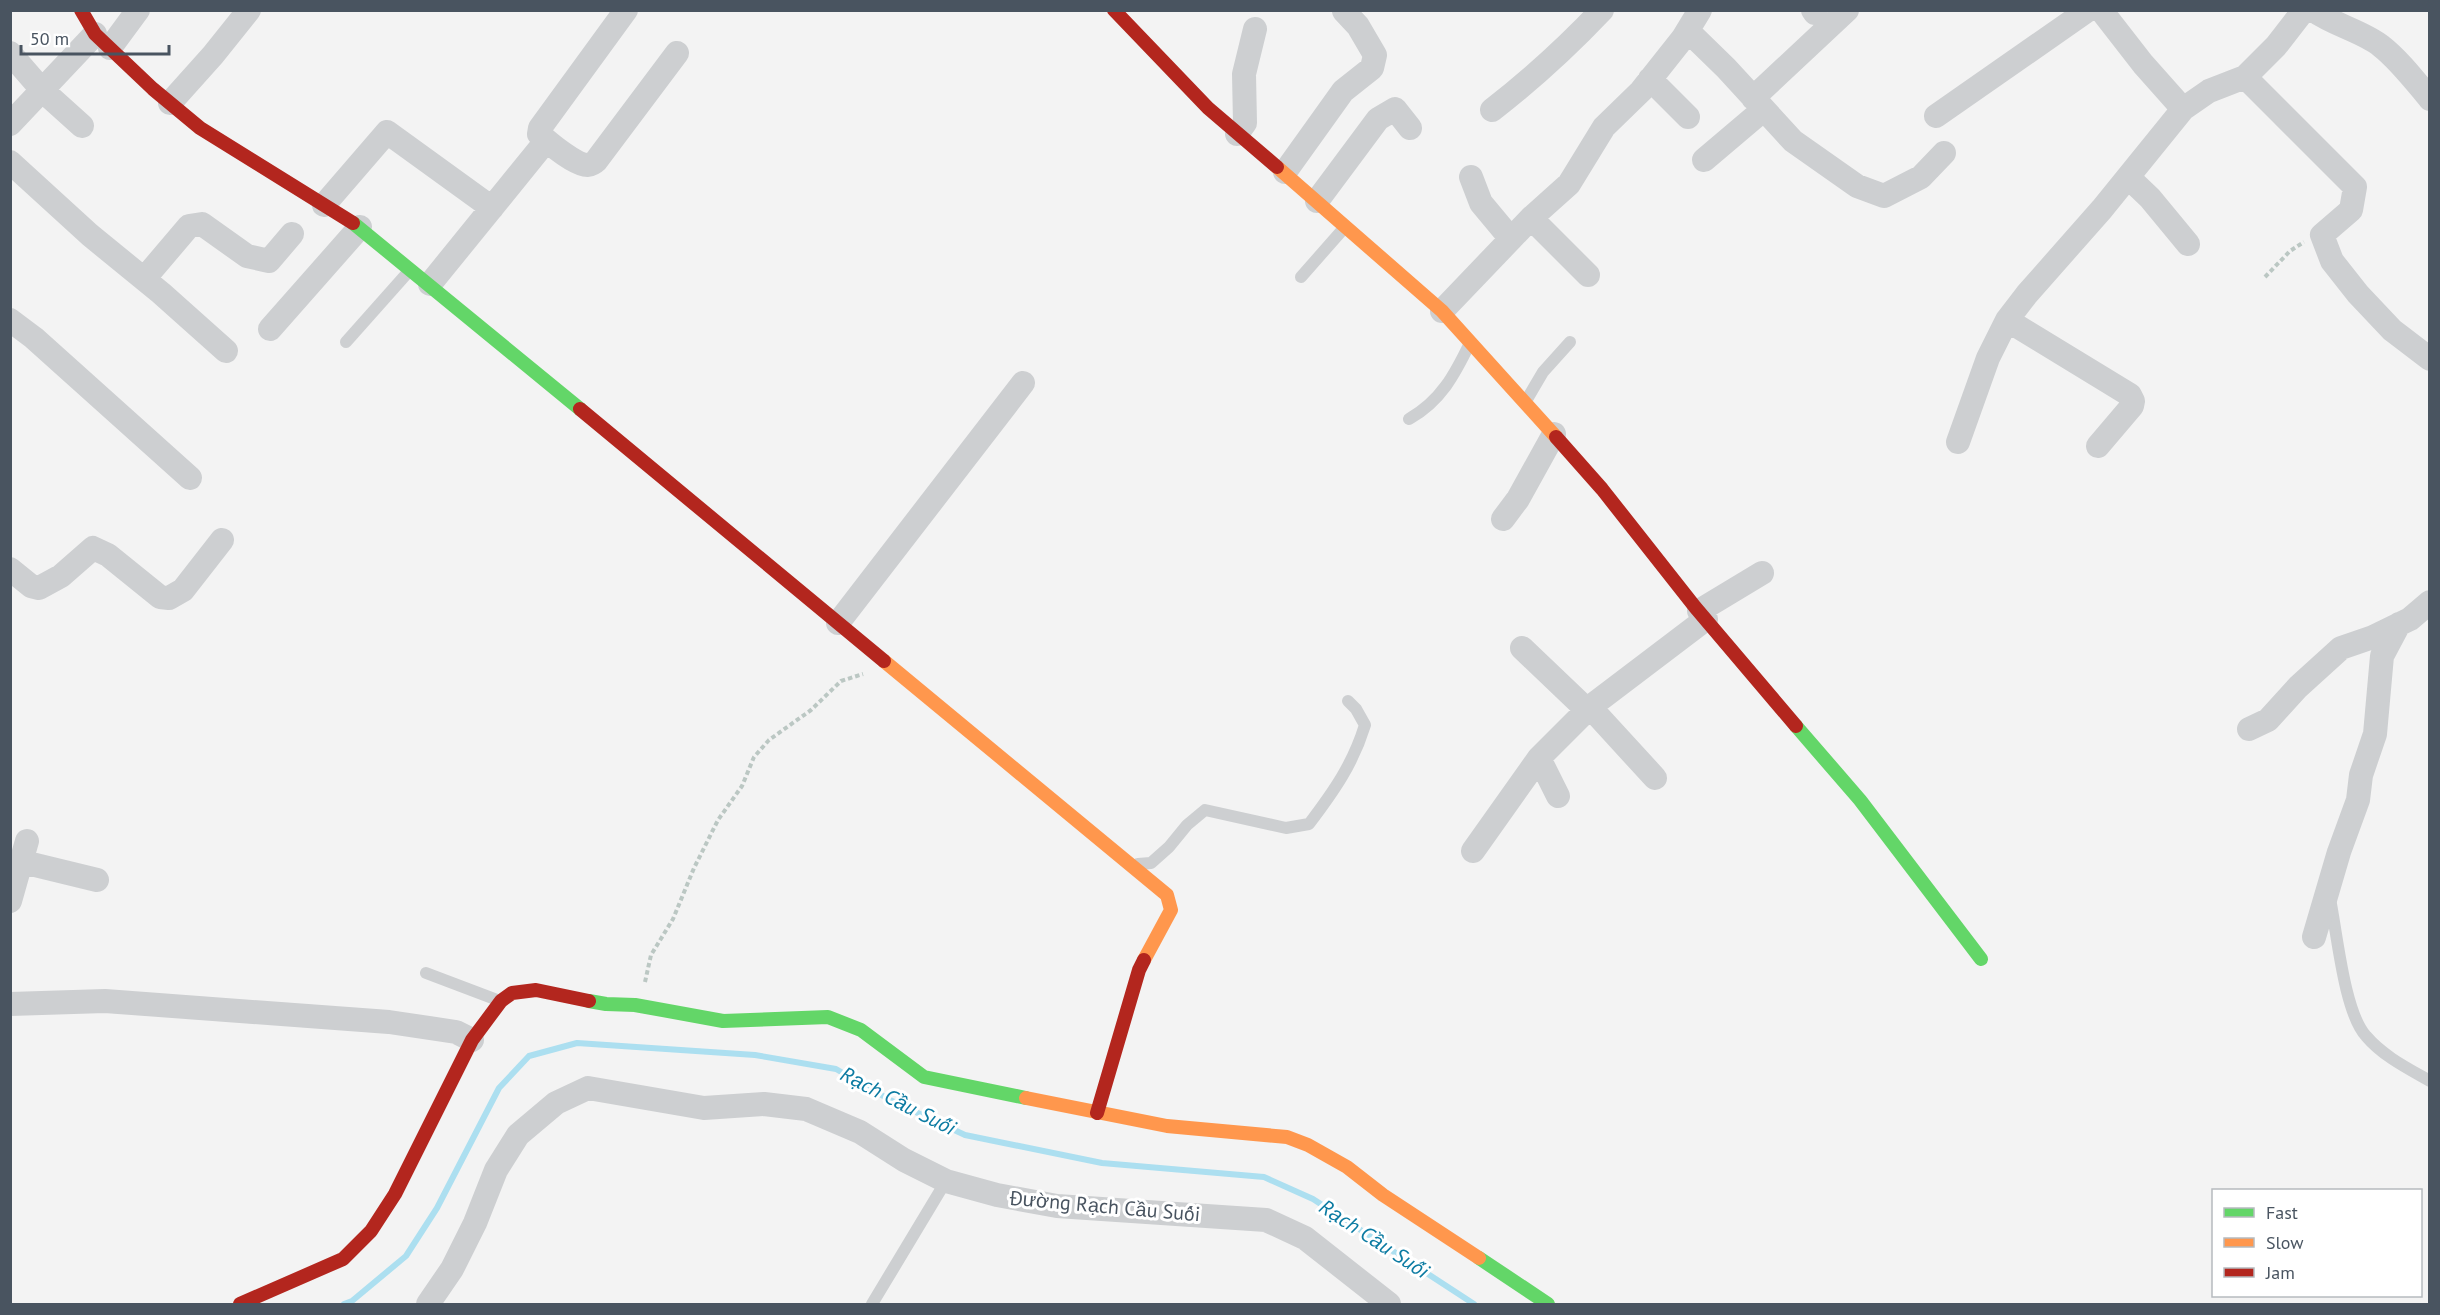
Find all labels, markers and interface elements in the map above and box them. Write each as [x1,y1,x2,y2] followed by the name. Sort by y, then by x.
[21,18,170,56] scale bar
[30,27,69,50] text: 50 m
[836,1060,961,1141] water label: Rạch Cầu Suối
[1008,1185,1201,1227] street label: Đường Rạch Cầu Suối
[2212,1189,2422,1297] legend
[1314,1193,1435,1284] water label: Rạch Cầu Suối
[2266,1201,2298,1224] text: Fast
[2266,1231,2304,1254] text: Slow
[2265,1261,2295,1284] text: Jam

